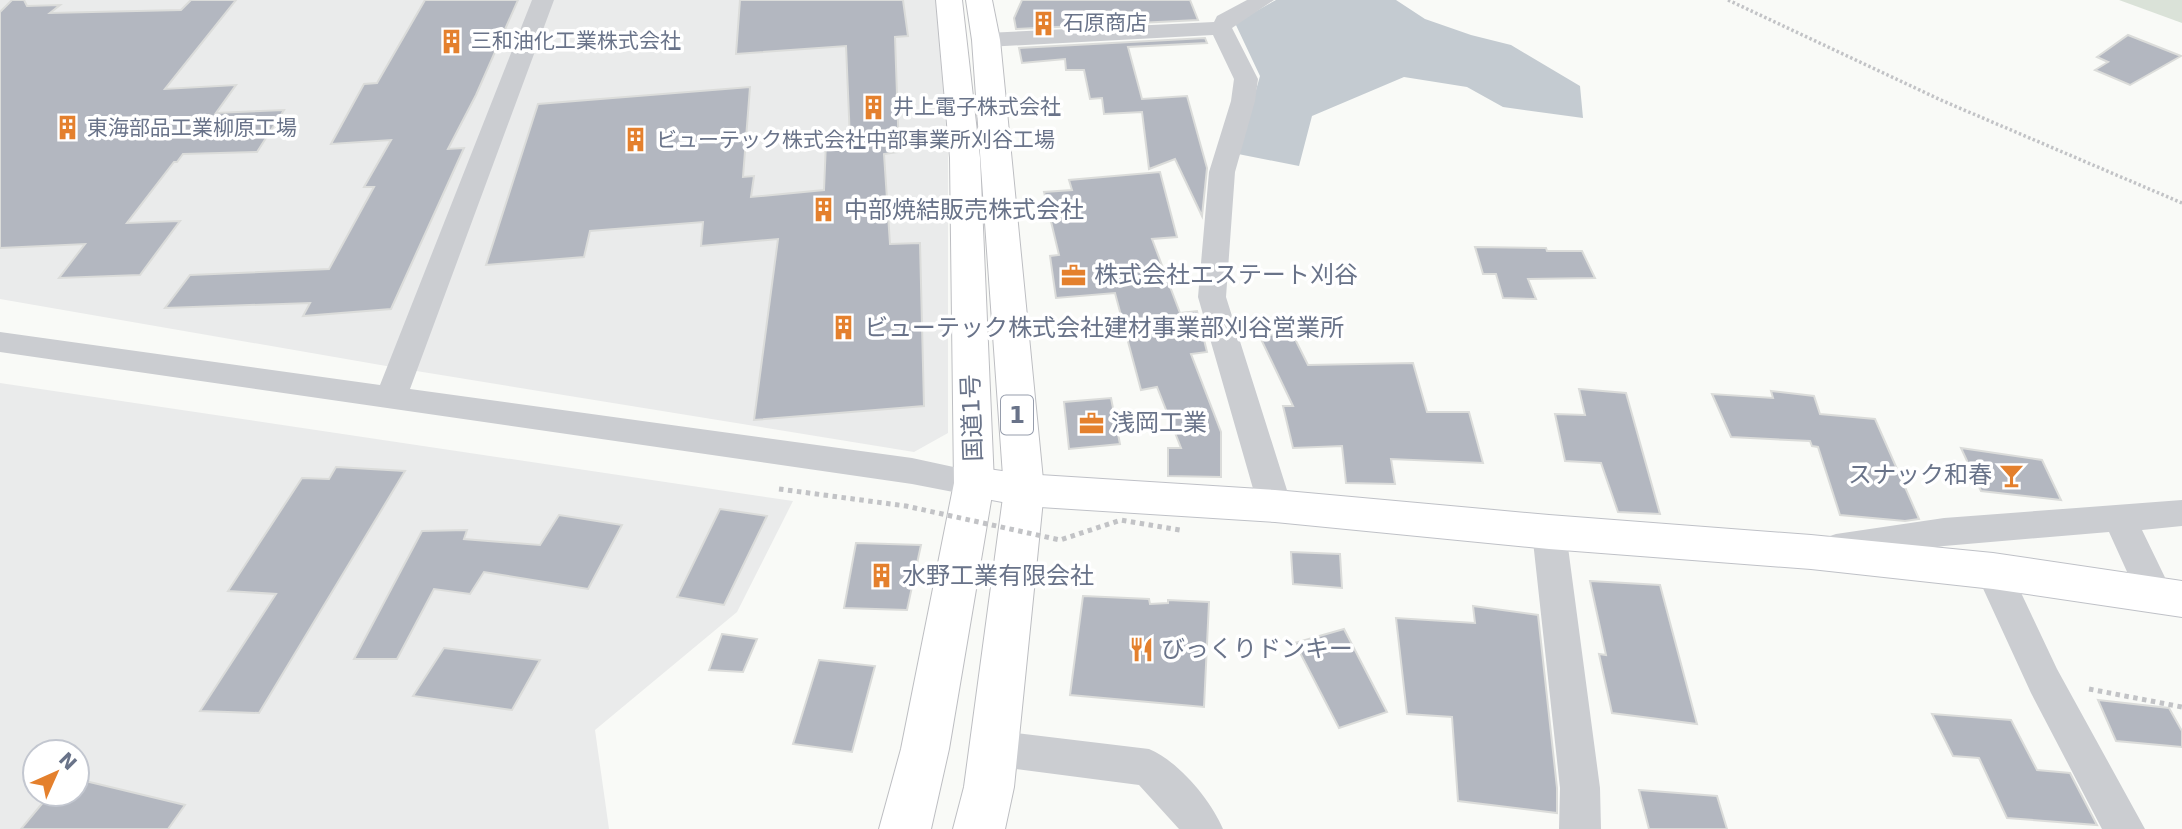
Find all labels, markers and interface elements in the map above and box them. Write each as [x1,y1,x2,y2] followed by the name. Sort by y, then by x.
[1029,9,1057,37] building icon: 石原商店
[1063,11,1147,35] place label: 石原商店
[437,27,465,55] building icon: 三和油化工業株式会社
[471,29,681,53] place label: 三和油化工業株式会社
[859,93,887,121] building icon: 井上電子株式会社
[893,95,1061,119] place label: 井上電子株式会社
[53,114,81,142] building icon: 東海部品工業柳原工場
[87,116,297,140] place label: 東海部品工業柳原工場
[622,126,650,154] building icon: ビューテック株式会社中部事業所刈谷工場
[656,128,1055,152] place label: ビューテック株式会社中部事業所刈谷工場
[810,196,838,224] building icon: 中部焼結販売株式会社
[844,196,1084,224] place label: 中部焼結販売株式会社
[1060,261,1088,289] office icon: 株式会社エステート刈谷
[1094,261,1358,289] place label: 株式会社エステート刈谷
[830,314,858,342] building icon: ビューテック株式会社建材事業部刈谷営業所
[864,314,1344,342] place label: ビューテック株式会社建材事業部刈谷営業所
[956,374,988,462] street label: 国道1号
[1001,396,1033,434] road number: 1
[1077,409,1105,437] office icon: 浅岡工業
[1111,409,1207,437] place label: 浅岡工業
[1848,461,1992,489] place label: スナック和春
[1998,461,2026,489] bar icon: スナック和春
[868,562,896,590] building icon: 水野工業有限会社
[902,562,1094,590] place label: 水野工業有限会社
[1127,635,1155,663] restaurant icon: びっくりドンキー
[1161,635,1353,663] place label: びっくりドンキー
[21,738,91,808] north arrow
[55,748,81,774] text: N

